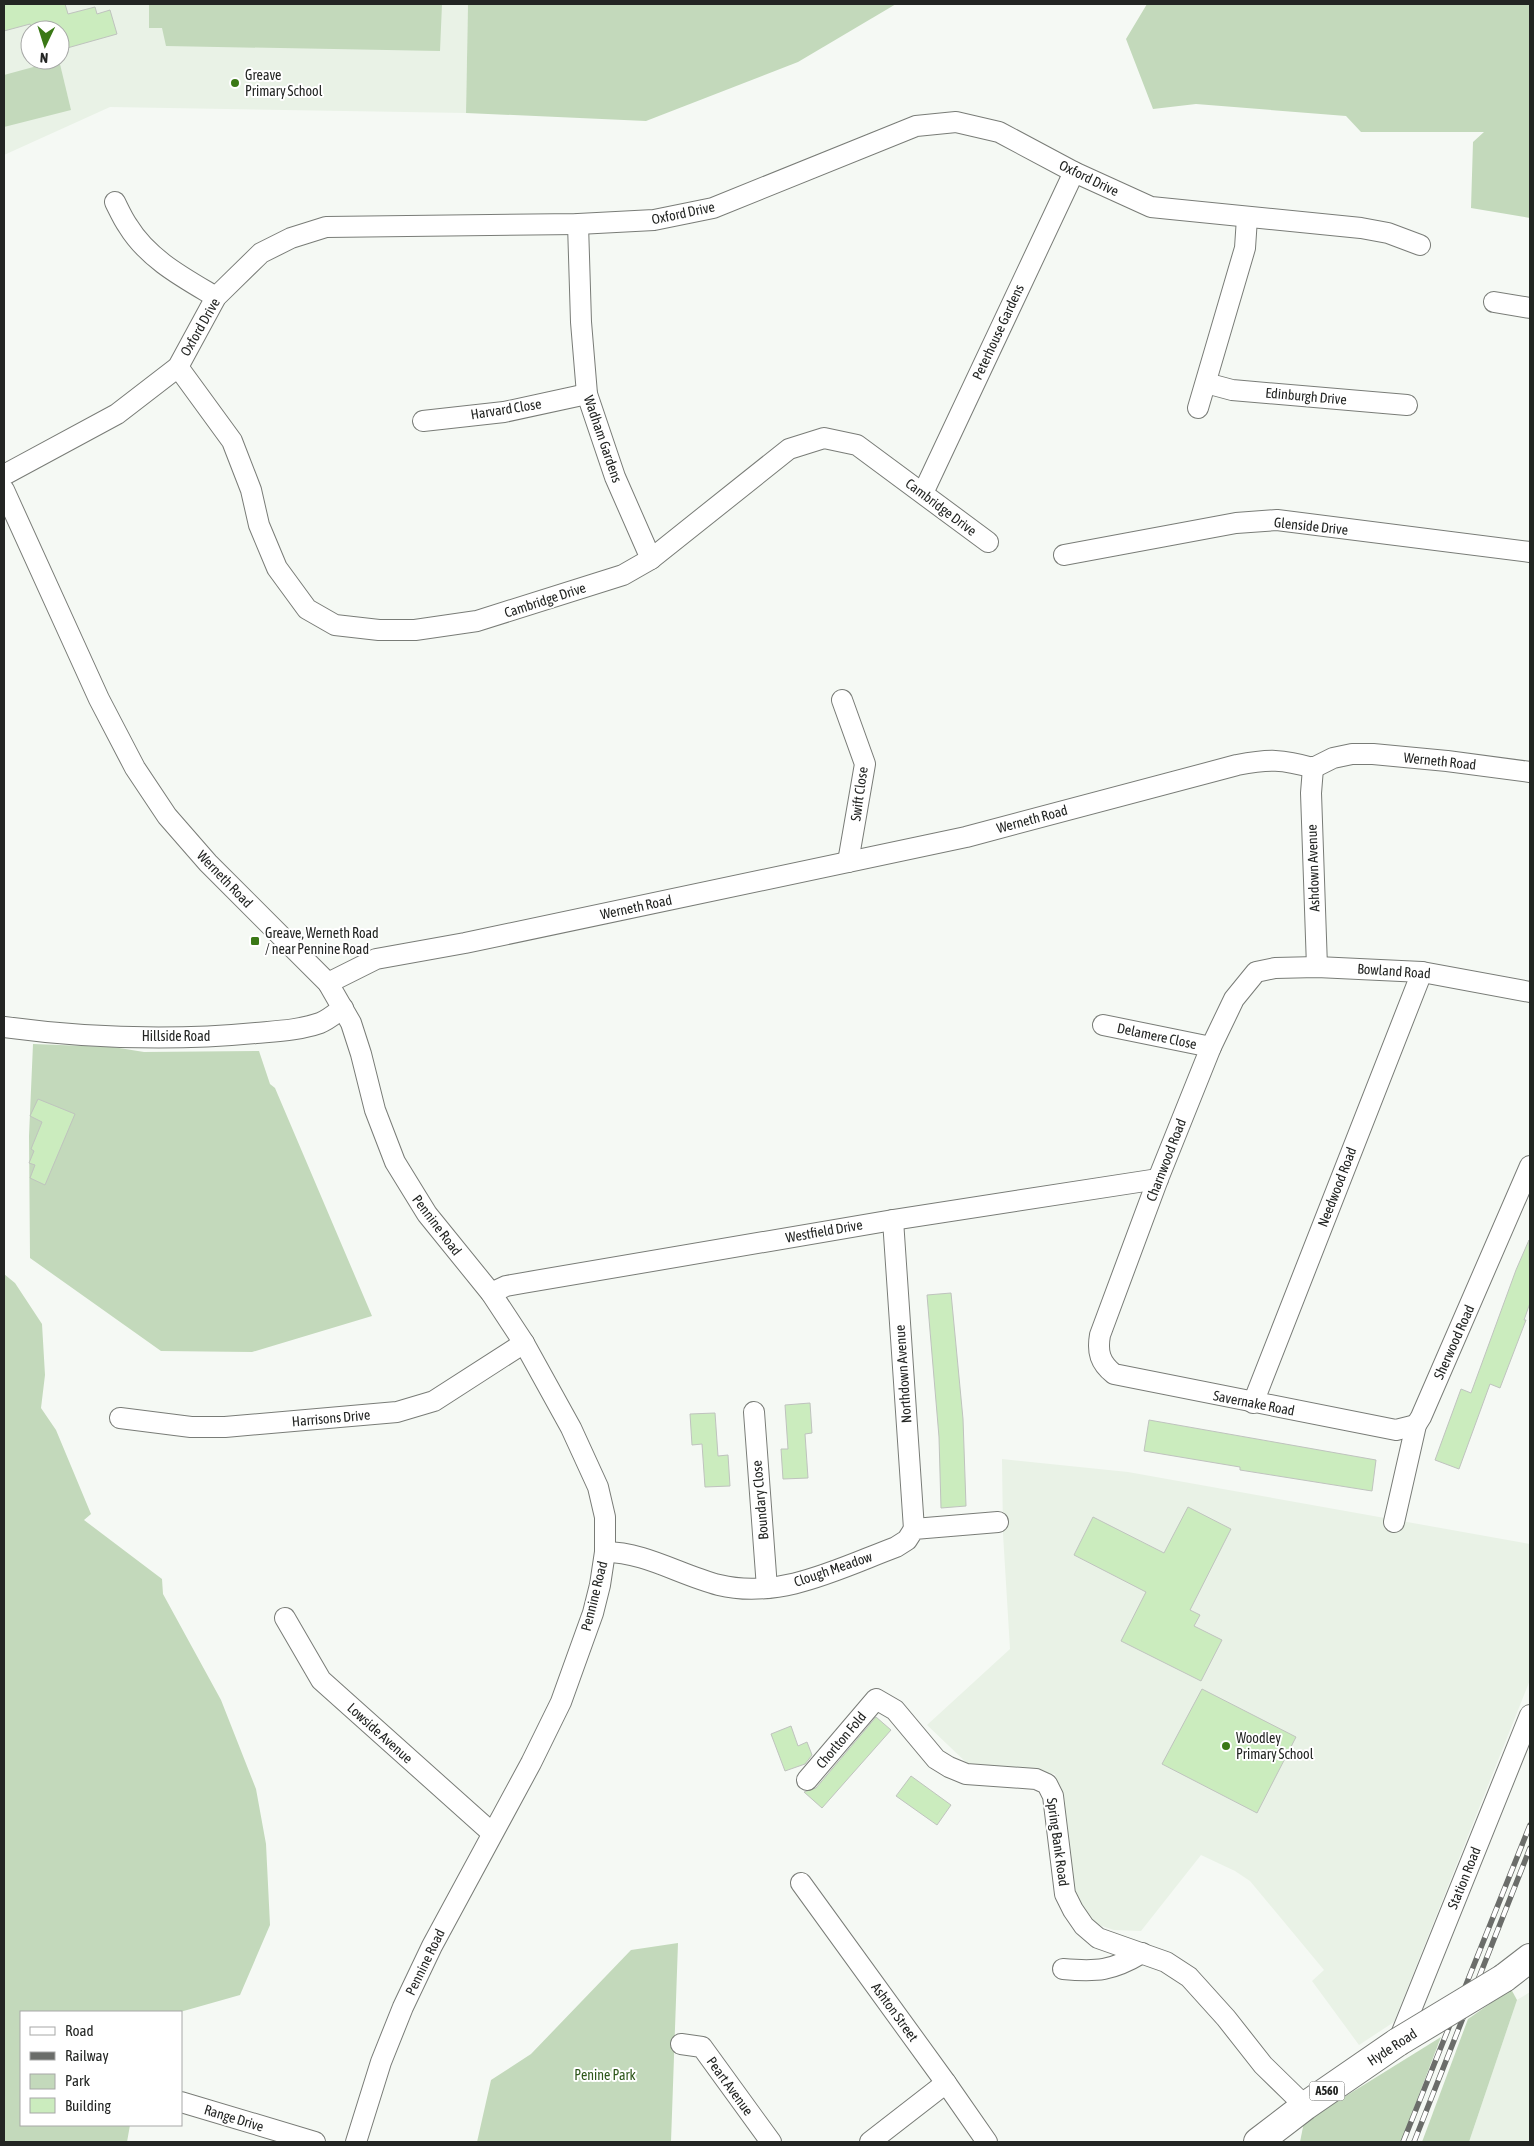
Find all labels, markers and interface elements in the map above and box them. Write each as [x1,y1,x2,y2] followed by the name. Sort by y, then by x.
[20,20,70,70] north arrow
[39,50,49,66] text: N
[245,67,323,99] place label: Greave Primary School
[229,77,241,89] marker: Greave Primary School
[1057,157,1121,199] street label: Oxford Drive
[650,199,716,227] street label: Oxford Drive
[969,282,1027,382] street label: Peterhouse Gardens
[177,295,223,359] street label: Oxford Drive
[1265,384,1347,408] street label: Edinburgh Drive
[581,393,625,485] street label: Wadham Gardens
[470,396,542,422] street label: Harvard Close
[902,475,980,539] street label: Cambridge Drive
[1273,514,1349,538] street label: Glenside Drive
[502,579,588,621] street label: Cambridge Drive
[1403,749,1477,773] street label: Werneth Road
[847,766,871,822] street label: Swift Close
[995,802,1069,836] street label: Werneth Road
[1303,824,1323,912] street label: Ashdown Avenue
[194,847,256,911] street label: Werneth Road
[599,892,673,922] street label: Werneth Road
[265,925,379,957] place label: Greave, Werneth Road / near Pennine Road
[249,935,261,947] marker: Greave, Werneth Road / near Pennine Road
[1357,960,1431,982] street label: Bowland Road
[1116,1020,1198,1052] street label: Delamere Close
[142,1028,210,1044] street label: Hillside Road
[1143,1116,1189,1204] street label: Charnwood Road
[1314,1145,1360,1229] street label: Needwood Road
[409,1192,465,1258] street label: Pennine Road
[784,1216,864,1246] street label: Westfield Drive
[1430,1302,1478,1382] street label: Sherwood Road
[892,1324,914,1424] street label: Northdown Avenue
[1212,1387,1296,1419] street label: Savernake Road
[291,1407,371,1429] street label: Harrisons Drive
[749,1460,771,1540] street label: Boundary Close
[792,1548,875,1590] street label: Clough Meadow
[578,1559,610,1633] street label: Pennine Road
[344,1700,416,1766] street label: Lowside Avenue
[813,1708,869,1772] street label: Chorlton Fold
[1236,1730,1314,1762] place label: Woodley Primary School
[1220,1740,1232,1752] marker: Woodley Primary School
[1044,1797,1072,1887] street label: Spring Bank Road
[1444,1845,1484,1911] street label: Station Road
[402,1926,448,1998] street label: Pennine Road
[868,1980,922,2044] street label: Ashton Street
[20,2011,182,2126] legend
[65,2022,94,2039] text: Road
[1364,2025,1420,2069] street label: Hyde Road
[65,2047,109,2064] text: Railway
[703,2054,757,2118] street label: Peart Avenue
[574,2067,636,2083] park label: Penine Park
[65,2072,90,2089] text: Park
[1310,2082,1344,2100] road number: A560
[65,2097,111,2114] text: Building
[202,2101,266,2135] street label: Range Drive

